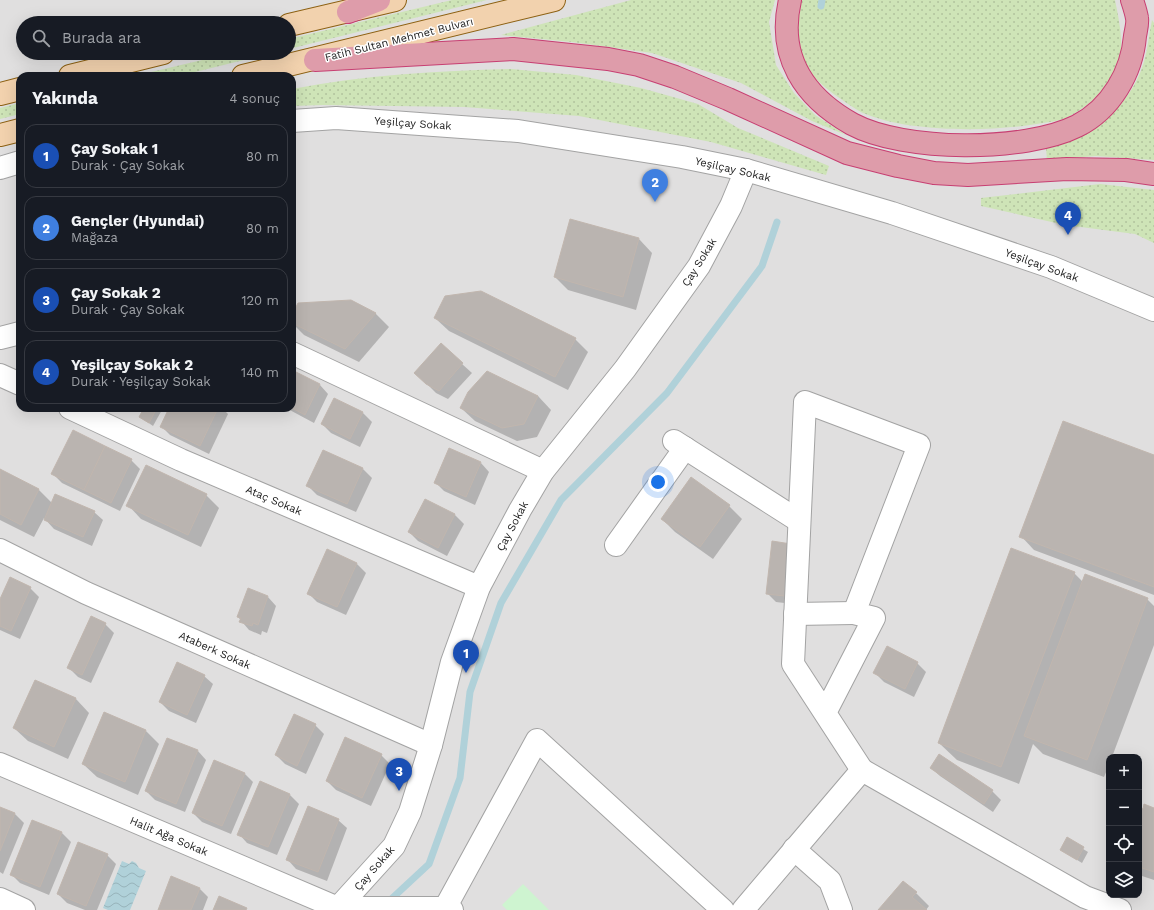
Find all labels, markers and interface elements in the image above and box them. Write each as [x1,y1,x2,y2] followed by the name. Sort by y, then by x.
[324,15,475,64] street label: Fatih Sultan Mehmet Bulvarı
[16,16,296,60] search box
[30,27,52,49] icon: search
[62,29,141,47] text: Burada ara
[32,88,98,108] text: Yakında
[230,91,280,106] text: 4 sonuç
[374,114,452,133] street label: Yeşilçay Sokak
[71,140,158,158] text: Çay Sokak 1
[43,149,49,164] text: 1
[246,149,279,164] text: 80 m
[694,154,772,185] street label: Yeşilçay Sokak
[71,158,185,173] text: Durak · Çay Sokak
[642,169,668,202] pin: 2
[1055,202,1081,235] pin: 4
[71,212,205,230] text: Gençler (Hyundai)
[42,221,50,236] text: 2
[246,221,279,236] text: 80 m
[71,230,118,245] text: Mağaza
[679,236,719,289] street label: Çay Sokak
[1003,246,1080,285] street label: Yeşilçay Sokak
[71,284,161,302] text: Çay Sokak 2
[42,293,50,308] text: 3
[241,293,279,308] text: 120 m
[71,302,185,317] text: Durak · Çay Sokak
[71,356,193,374] text: Yeşilçay Sokak 2
[42,365,50,380] text: 4
[241,365,279,380] text: 140 m
[71,374,211,389] text: Durak · Yeşilçay Sokak
[648,472,668,492] your location
[244,483,304,518] street label: Ataç Sokak
[494,499,531,554] street label: Çay Sokak
[177,629,253,672] street label: Ataberk Sokak
[453,640,479,673] pin: 1
[1106,754,1142,898] map controls
[1106,754,1142,790] button: +
[386,758,412,791] pin: 3
[1106,790,1142,826] button: −
[128,814,210,859] street label: Halit Ağa Sokak
[1106,826,1142,862] button: locate
[351,843,397,893] street label: Çay Sokak
[1106,862,1142,898] button: layers

